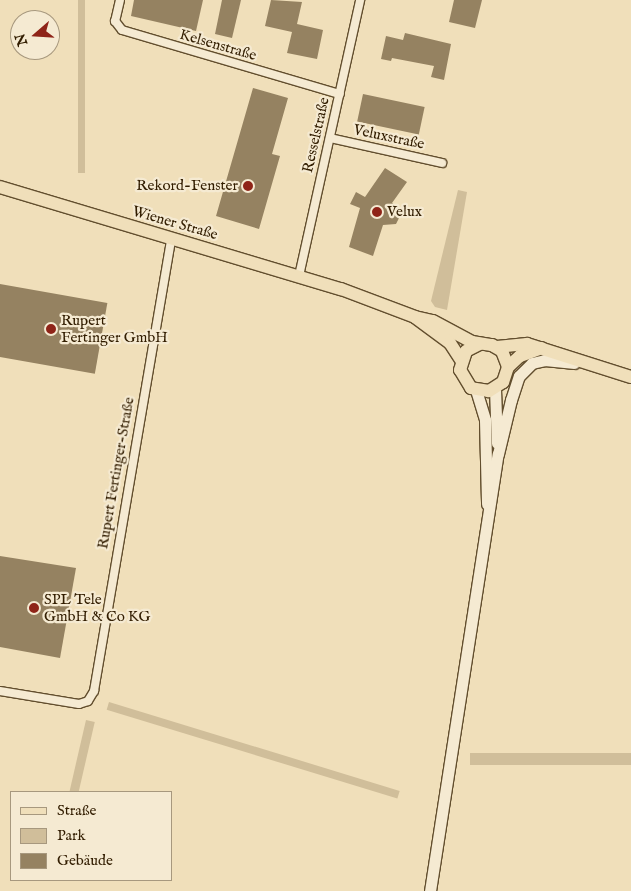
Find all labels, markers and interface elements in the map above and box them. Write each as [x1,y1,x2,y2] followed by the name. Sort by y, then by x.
[10,10,60,60] north arrow
[178,25,258,65] street label: Kelsenstraße
[11,31,32,48] text: N
[299,96,333,174] street label: Resselstraße
[352,121,426,153] street label: Veluxstraße
[136,177,238,195] place label: Rekord-Fenster
[242,180,254,192] marker: Rekord-Fenster
[130,202,220,244] street label: Wiener Straße
[387,203,422,221] place label: Velux
[371,206,383,218] marker: Velux
[61,311,168,346] place label: Rupert Fertinger GmbH
[45,323,57,335] marker: Rupert Fertinger GmbH
[94,396,138,550] street label: Rupert Fertinger-Straße
[44,590,150,625] place label: SPL Tele GmbH & Co KG
[28,602,40,614] marker: SPL Tele GmbH & Co KG
[10,791,172,881] legend
[57,801,96,820] text: Straße
[57,826,86,845] text: Park
[57,851,113,870] text: Gebäude

